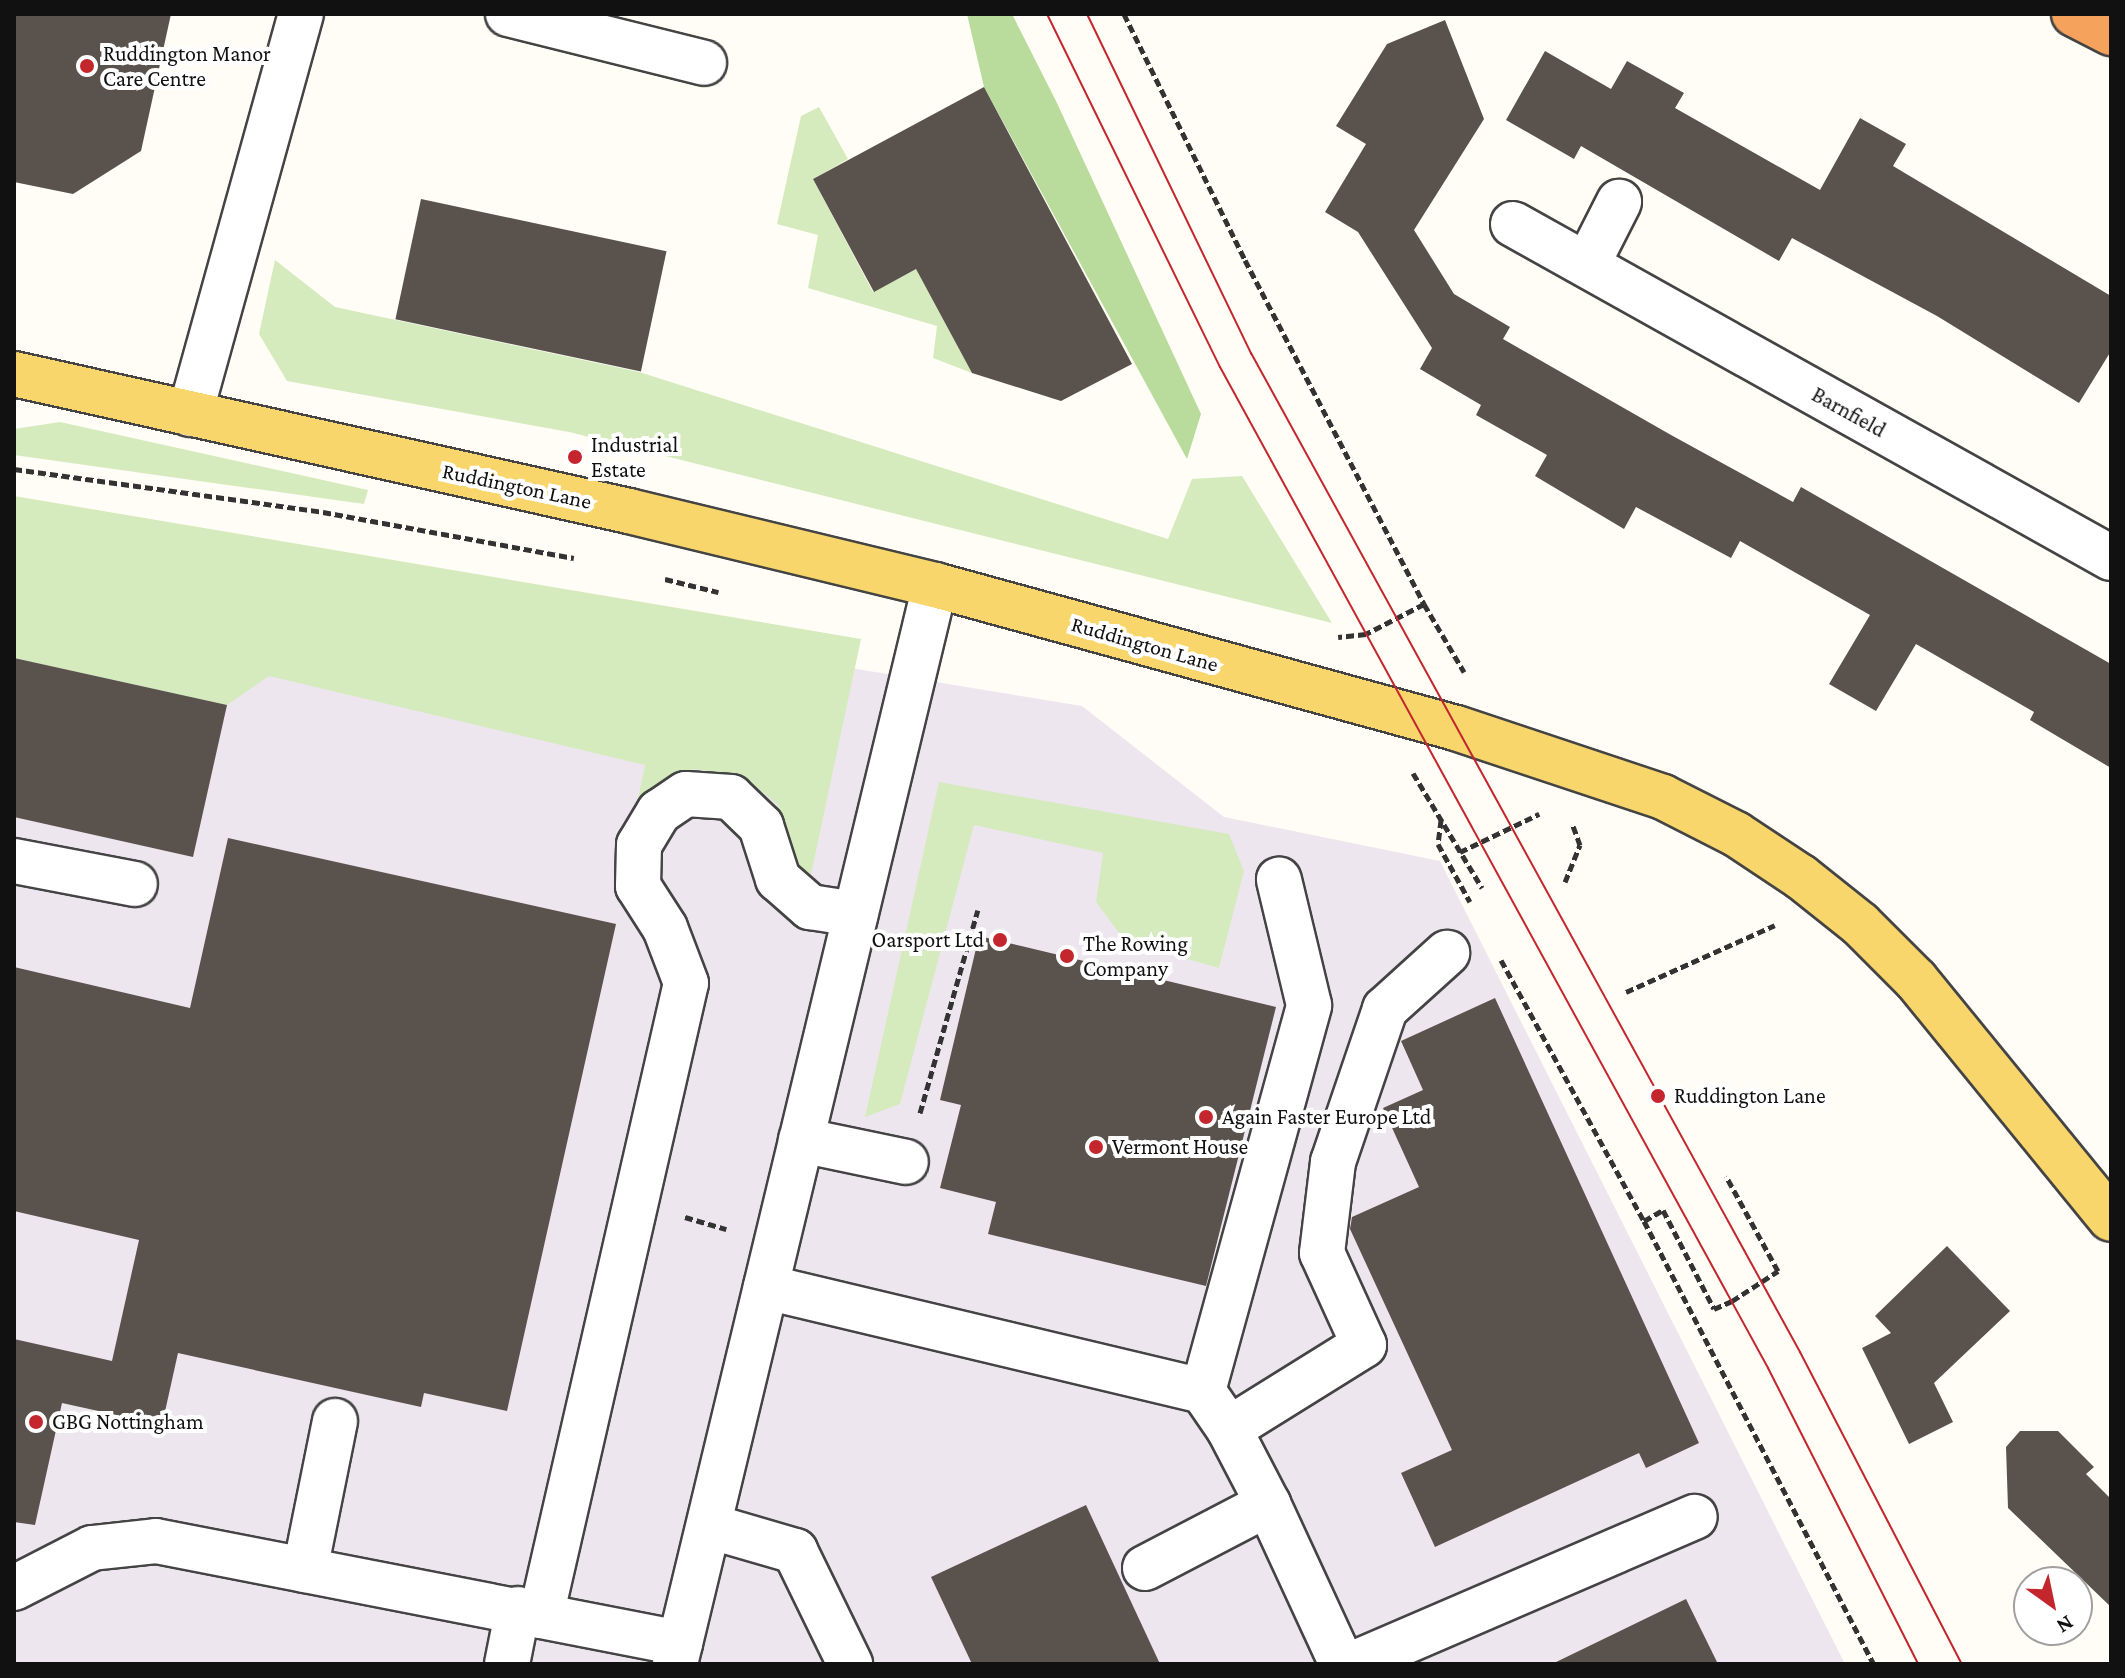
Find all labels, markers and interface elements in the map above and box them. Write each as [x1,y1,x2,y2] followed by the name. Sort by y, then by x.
[103,40,271,92] place label: Ruddington Manor Care Centre
[78,57,96,75] marker: Ruddington Manor Care Centre
[1807,381,1891,443] street label: Barnfield
[591,431,678,482] place label: Industrial Estate
[566,448,584,466] marker: Industrial Estate
[440,457,594,515] street label: Ruddington Lane
[1069,610,1221,678] street label: Ruddington Lane
[872,927,984,953] place label: Oarsport Ltd
[1083,930,1188,982] place label: The Rowing Company
[991,931,1009,949] marker: Oarsport Ltd
[1058,947,1076,965] marker: The Rowing Company
[1674,1083,1826,1109] place label: Ruddington Lane
[1649,1087,1667,1105] marker: Ruddington Lane
[1222,1104,1431,1130] place label: Again Faster Europe Ltd
[1197,1108,1215,1126] marker: Again Faster Europe Ltd
[1112,1134,1248,1160] place label: Vermont House
[1087,1138,1105,1156] marker: Vermont House
[52,1409,204,1435] place label: GBG Nottingham
[27,1413,45,1431] marker: GBG Nottingham
[2013,1566,2093,1646] north arrow
[2052,1610,2078,1639] text: N

